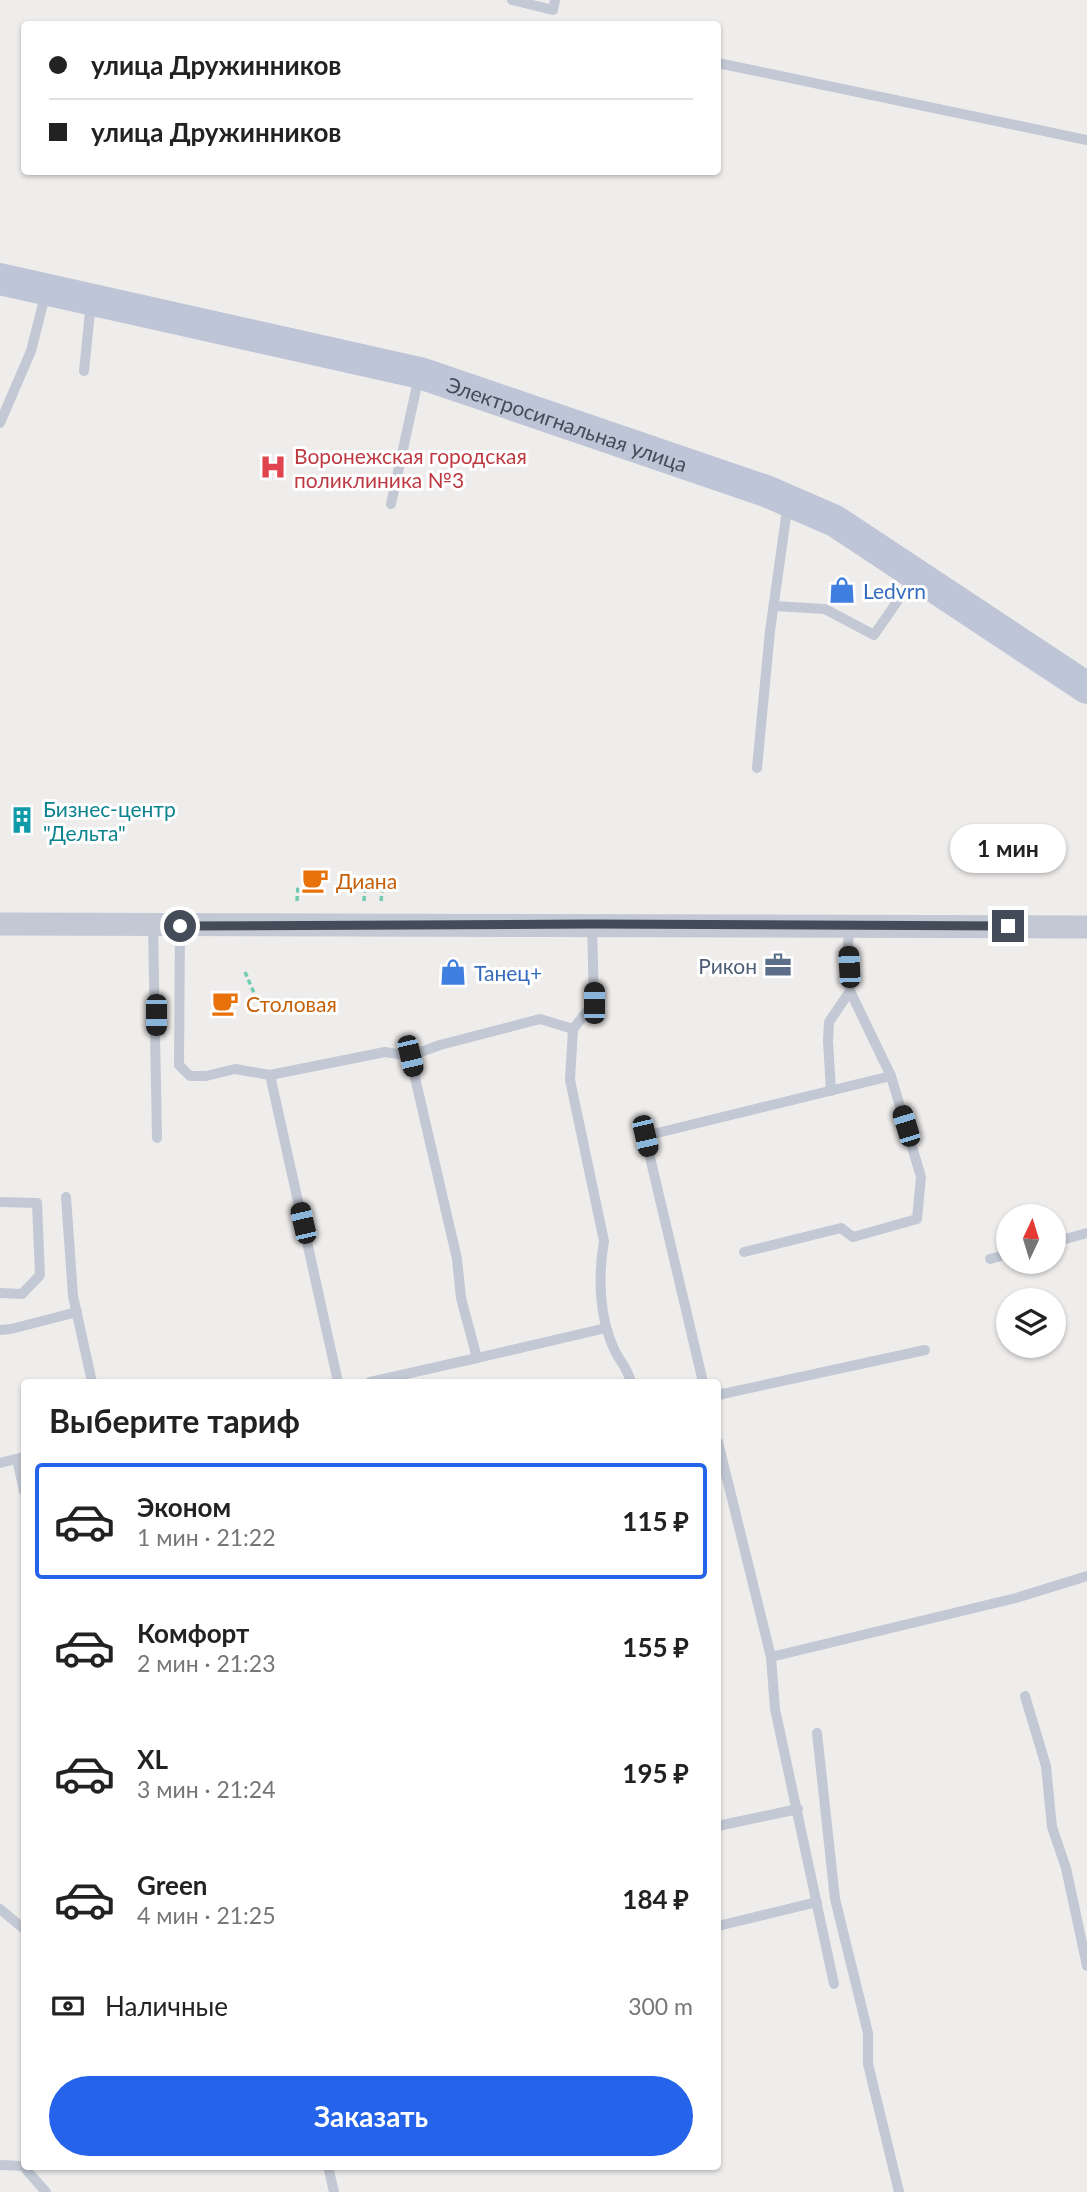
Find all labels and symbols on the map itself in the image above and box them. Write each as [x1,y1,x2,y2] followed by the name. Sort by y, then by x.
[444,371,691,476] street label: Электросигнальная улица
[294,443,527,492] place label: Воронежская городская поликлиника №3
[258,452,288,482] hospital icon: Воронежская городская поликлиника №3
[827,575,857,605] shop icon: Ledvrn
[863,578,926,603] place label: Ledvrn
[43,796,176,845] place label: Бизнес-центр "Дельта"
[7,805,37,835] building icon: Бизнес-центр "Дельта"
[950,824,1066,874] callout: 1 мин
[300,865,330,895] cafe icon: Диана
[336,868,397,893] place label: Диана
[164,910,196,942] route start
[992,910,1024,942] route end
[838,945,861,989] car
[763,950,793,980] office icon: Рикон
[698,953,757,978] place label: Рикон
[438,957,468,987] shop icon: Танец+
[474,960,542,985] place label: Танец+
[584,982,605,1024] car
[210,988,240,1018] cafe icon: Столовая
[246,991,337,1016] place label: Столовая
[146,994,167,1036] car
[396,1033,425,1079] car
[890,1103,923,1149] car
[631,1113,660,1159] car
[289,1200,318,1246] car
[996,1204,1066,1274] north arrow

